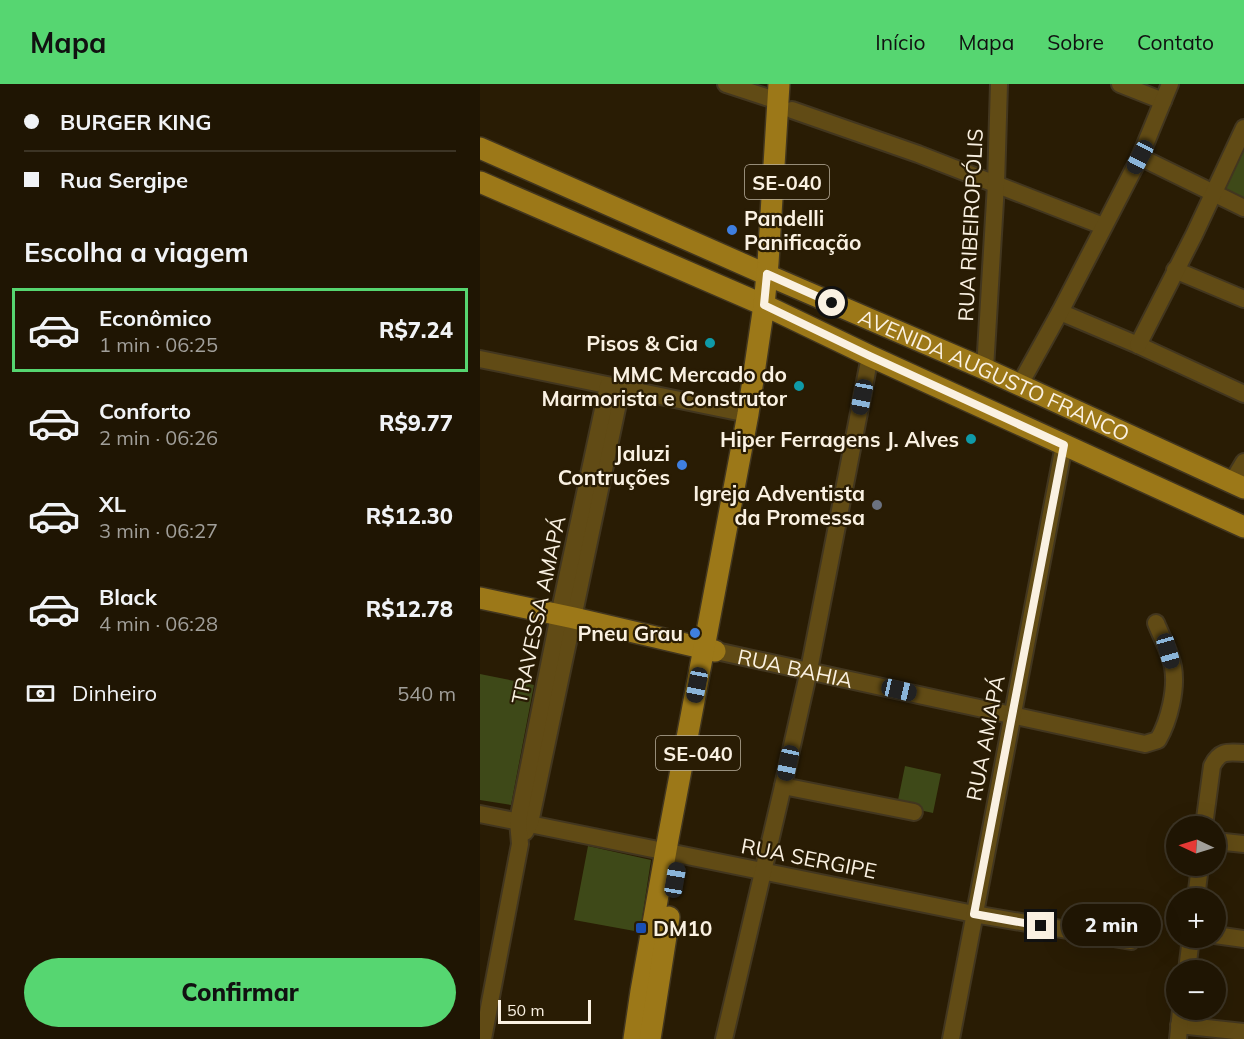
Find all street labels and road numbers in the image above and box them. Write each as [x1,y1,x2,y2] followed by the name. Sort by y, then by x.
[952,128,988,322] street label: RUA RIBEIROPÓLIS
[745,165,829,199] road number: SE-040
[855,303,1134,447] street label: AVENIDA AUGUSTO FRANCO
[505,513,571,706] street label: TRAVESSA AMAPÁ
[735,643,856,693] street label: RUA BAHIA
[960,673,1010,803] street label: RUA AMAPÁ
[656,736,740,770] road number: SE-040
[739,832,879,884] street label: RUA SERGIPE

